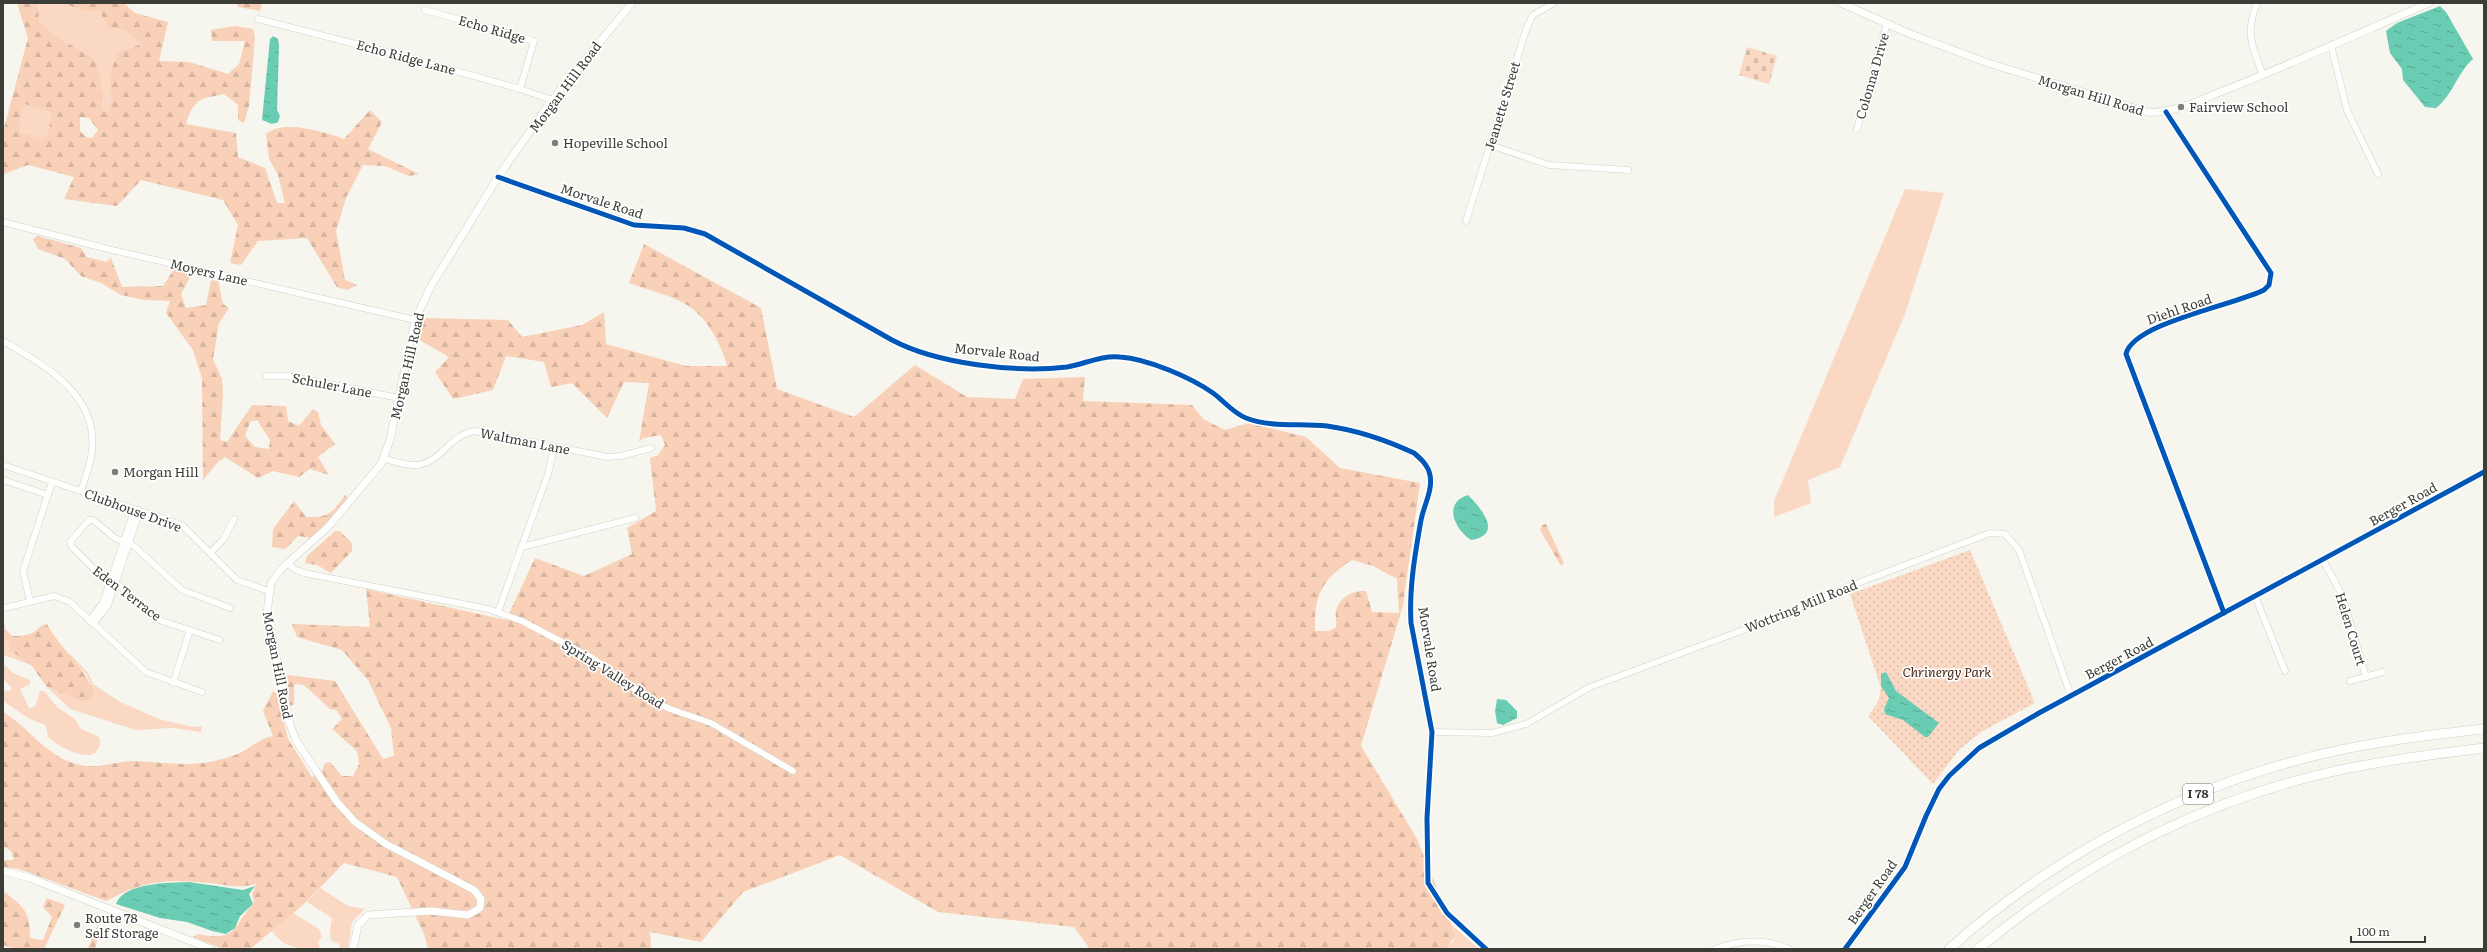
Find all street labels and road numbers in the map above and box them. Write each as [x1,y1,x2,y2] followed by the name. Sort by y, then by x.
[456,10,528,47] street label: Echo Ridge
[1850,30,1893,121] street label: Colonna Drive
[354,34,458,79] street label: Echo Ridge Lane
[524,37,605,136] street label: Morgan Hill Road
[1479,58,1524,153] street label: Jeanette Street
[2036,69,2146,120] street label: Morgan Hill Road
[558,178,646,223] street label: Morvale Road
[168,253,250,290] street label: Moyers Lane
[2144,288,2214,329] street label: Diehl Road
[385,310,428,421] street label: Morgan Hill Road
[953,338,1041,365] street label: Morvale Road
[291,367,374,402] street label: Schuler Lane
[478,422,572,459] street label: Waltman Lane
[2365,477,2440,530] street label: Berger Road
[82,483,185,536] street label: Clubhouse Drive
[89,560,166,625] street label: Eden Terrace
[1742,574,1860,637] street label: Wottring Mill Road
[2331,590,2372,669] street label: Helen Court
[1414,605,1447,693] street label: Morvale Road
[259,609,298,721] street label: Morgan Hill Road
[2081,631,2156,684] street label: Berger Road
[559,634,668,713] street label: Spring Valley Road
[2183,784,2213,804] road number: I 78
[1842,855,1901,928] street label: Berger Road

